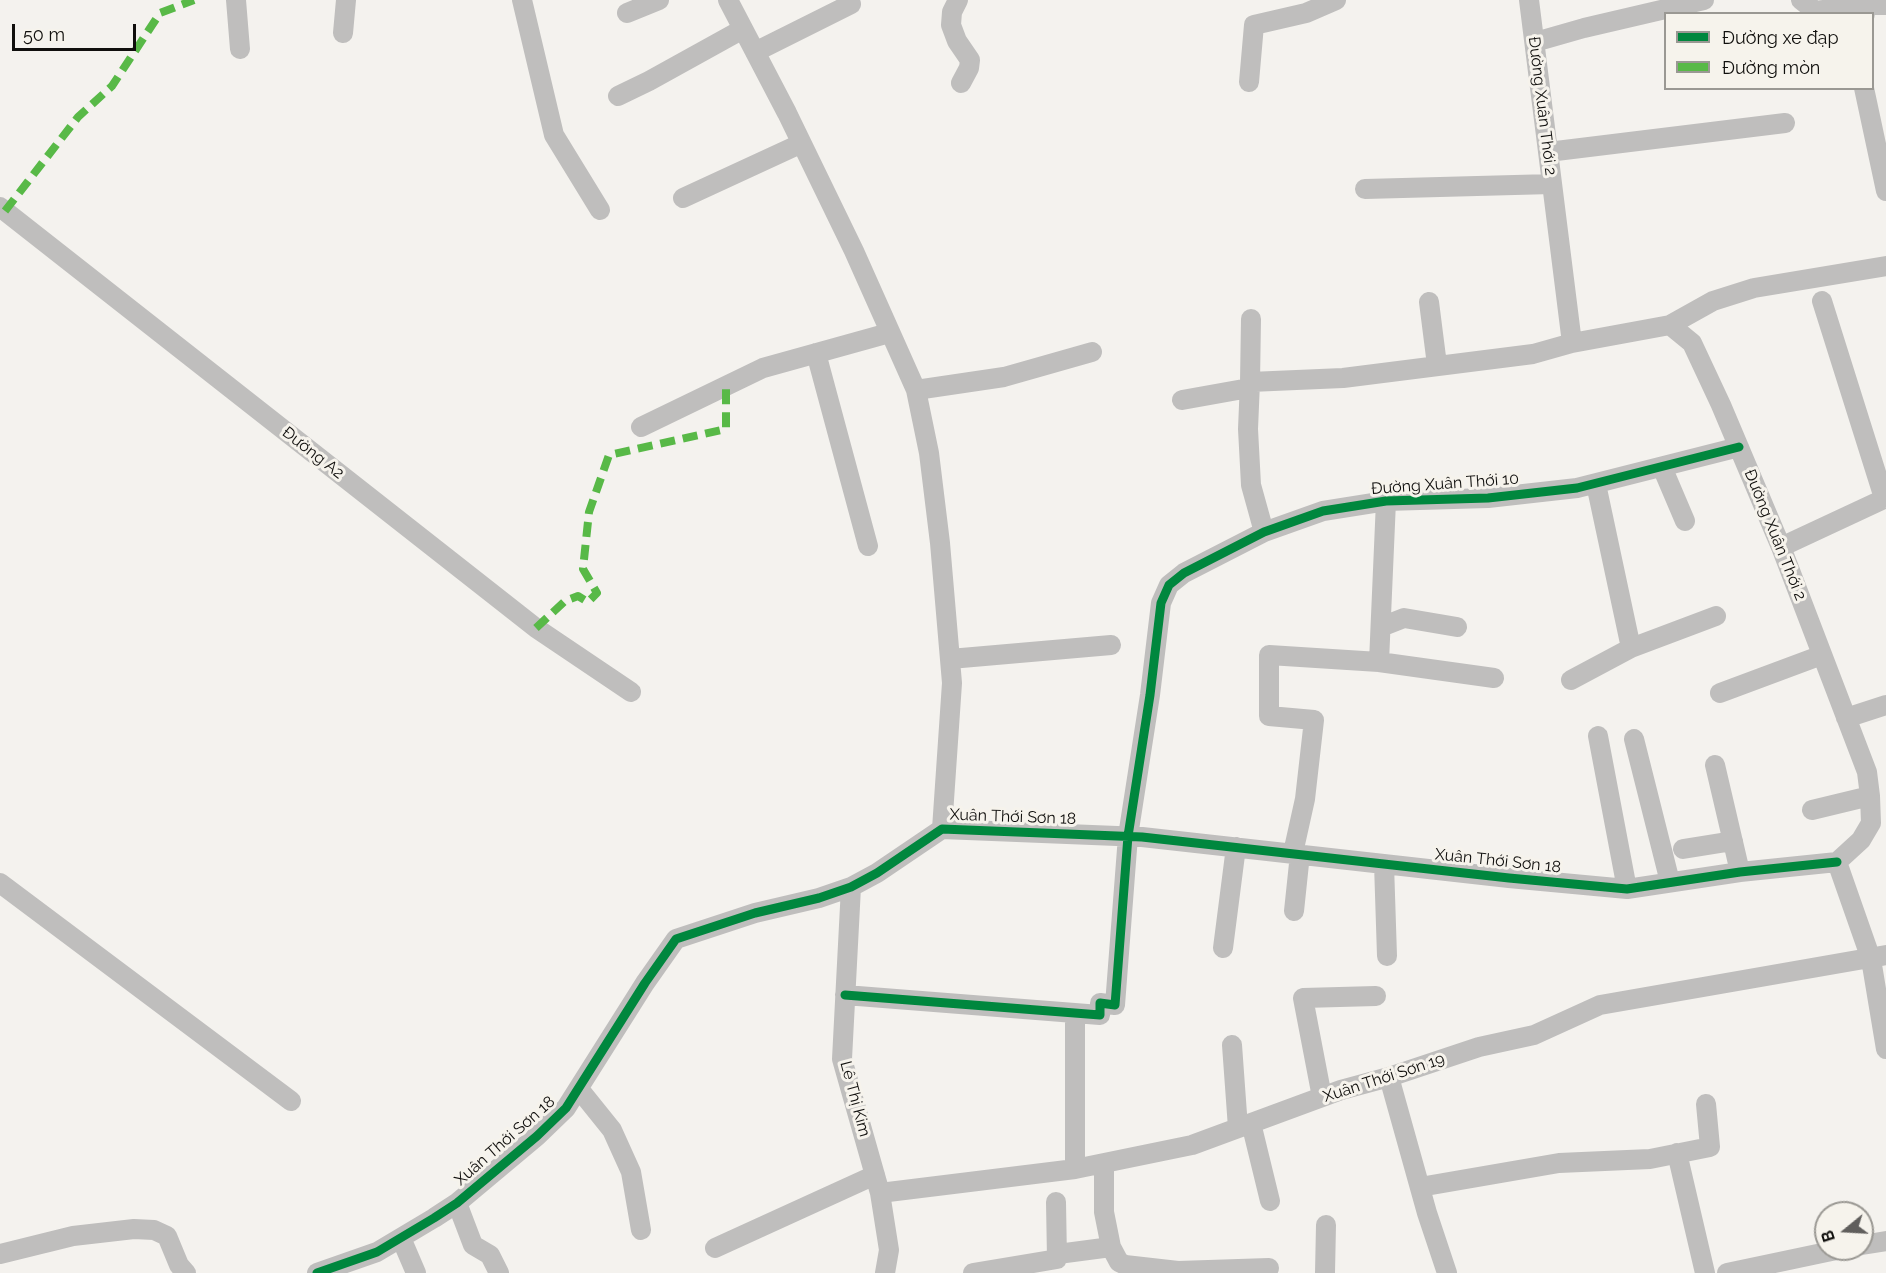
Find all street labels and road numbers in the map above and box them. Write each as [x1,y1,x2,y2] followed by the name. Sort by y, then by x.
[1524,35,1560,177] street label: Đường Xuân Thới 2
[278,423,348,483] street label: Đường A2
[1740,467,1810,603] street label: Đường Xuân Thới 2
[1370,469,1520,499] street label: Đường Xuân Thới 10
[949,805,1077,829] street label: Xuân Thới Sơn 18
[1434,845,1562,877] street label: Xuân Thới Sơn 18
[1321,1049,1447,1107] street label: Xuân Thới Sơn 19
[836,1059,874,1139] street label: Lê Thị Kim
[451,1092,559,1190] street label: Xuân Thới Sơn 18

